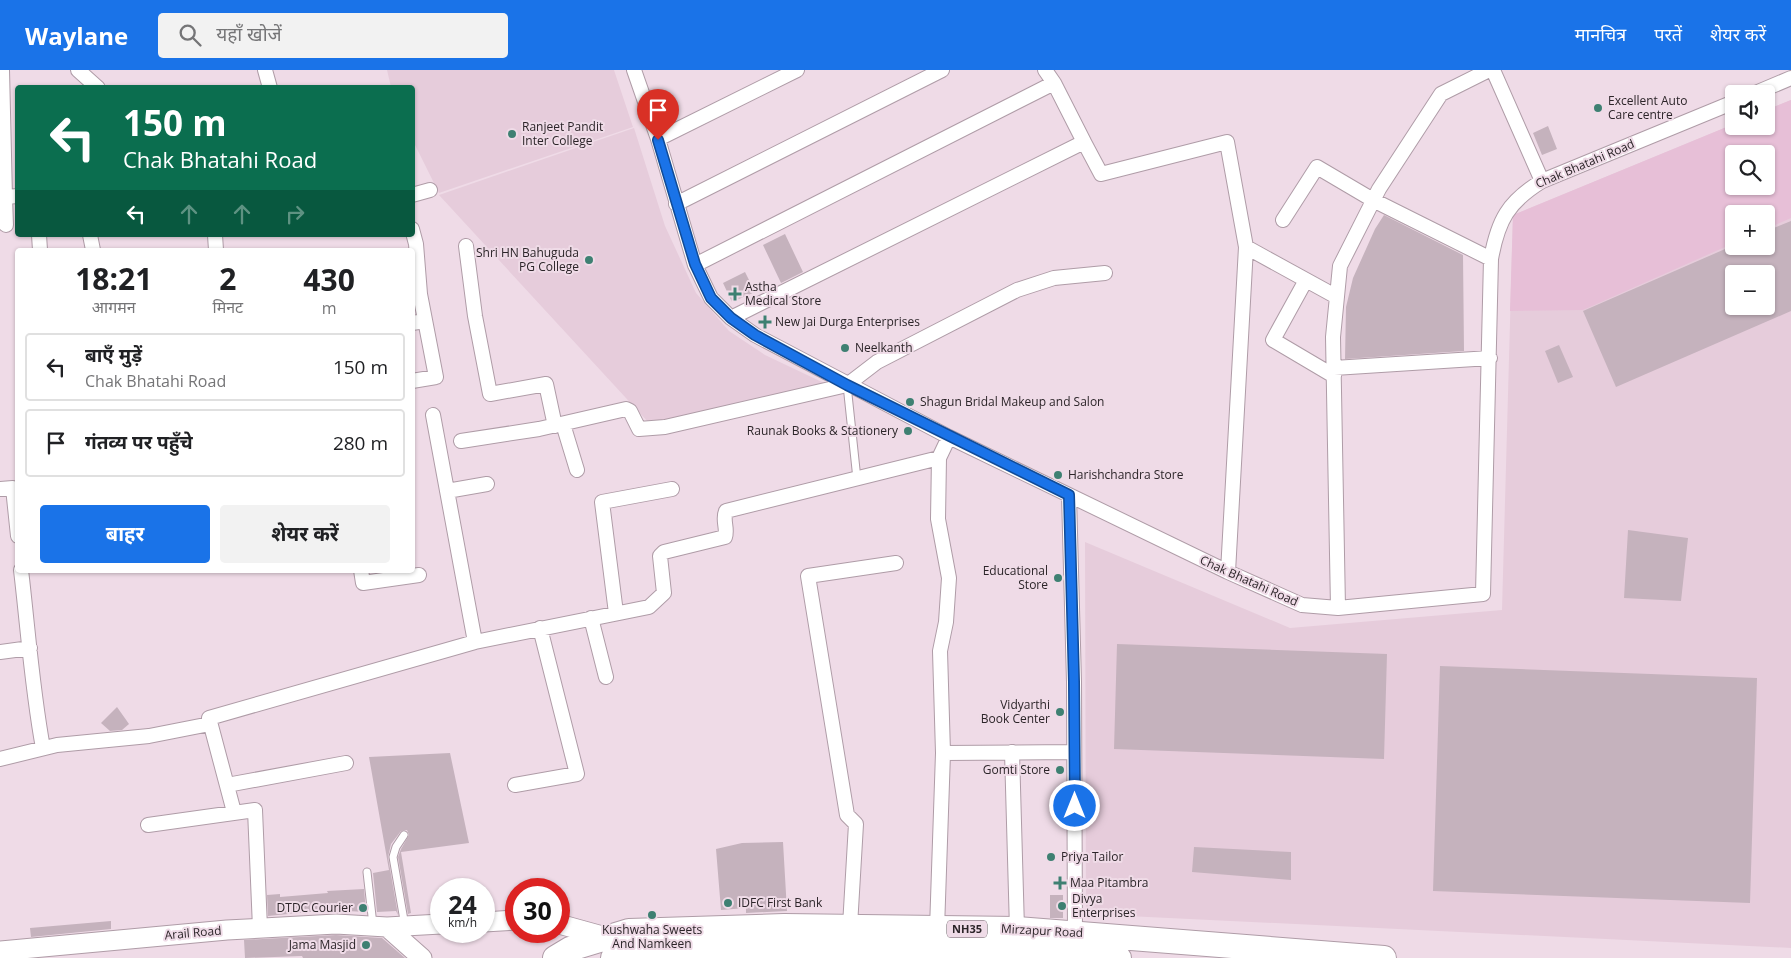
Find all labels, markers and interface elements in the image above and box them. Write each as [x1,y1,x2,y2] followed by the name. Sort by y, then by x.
[158,13,508,58] search box
[25,19,128,52] text: Waylane
[176,21,204,49] icon: search
[216,21,282,47] text: यहाँ खोजें
[1575,22,1626,46] text: मानचित्र
[1654,22,1682,46] text: परतें
[1710,22,1766,46] text: शेयर करें
[1725,85,1775,315] map controls
[1725,85,1775,135] button: sound
[637,89,679,140] pin
[1608,92,1687,123] place label: Excellent Auto Care centre
[644,96,672,124] icon: arrive
[123,99,227,146] text: 150 m
[1592,102,1604,114] marker: Excellent Auto Care centre
[40,105,105,170] icon: left
[522,118,603,149] place label: Ranjeet Pandit Inter College
[506,128,518,140] marker: Ranjeet Pandit Inter College
[1533,135,1637,192] street label: Chak Bhatahi Road
[123,144,317,174] text: Chak Bhatahi Road
[1725,145,1775,195] button: search
[122,200,150,228] icon: left
[175,200,203,228] icon: ahead
[228,200,256,228] icon: ahead
[281,200,309,228] icon: right
[1725,205,1775,255] button: +
[476,244,579,275] place label: Shri HN Bahuguda PG College
[583,254,595,266] marker: Shri HN Bahuguda PG College
[75,258,152,299] text: 18:21
[219,258,236,299] text: 2
[303,259,355,300] text: 430
[1725,265,1775,315] button: −
[745,278,821,309] place label: Astha Medical Store
[729,288,741,300] marker: Astha Medical Store
[92,296,136,318] text: आगमन
[213,296,243,318] text: मिनट
[322,297,336,319] text: m
[775,313,920,330] place label: New Jai Durga Enterprises
[759,316,771,328] marker: New Jai Durga Enterprises
[855,339,913,356] place label: Neelkanth
[85,342,142,368] text: बाएँ मुड़ें
[839,342,851,354] marker: Neelkanth
[42,353,70,381] icon: left
[333,354,388,380] text: 150 m
[85,370,226,392] text: Chak Bhatahi Road
[920,393,1104,410] place label: Shagun Bridal Makeup and Salon
[904,396,916,408] marker: Shagun Bridal Makeup and Salon
[747,422,899,439] place label: Raunak Books & Stationery
[902,425,914,437] marker: Raunak Books & Stationery
[42,429,70,457] icon: arrive
[85,429,193,455] text: गंतव्य पर पहुँचे
[333,430,388,456] text: 280 m
[1068,466,1184,483] place label: Harishchandra Store
[1052,469,1064,481] marker: Harishchandra Store
[40,505,210,563] button: बाहर
[220,505,390,563] button: शेयर करें
[1197,551,1301,610] street label: Chak Bhatahi Road
[983,562,1048,593] place label: Educational Store
[1052,572,1064,584] marker: Educational Store
[981,696,1050,727] place label: Vidyarthi Book Center
[1054,706,1066,718] marker: Vidyarthi Book Center
[983,761,1050,778] place label: Gomti Store
[1054,764,1066,776] marker: Gomti Store
[1048,779,1100,831] position arrow
[1061,848,1124,865] place label: Priya Tailor
[1045,851,1057,863] marker: Priya Tailor
[1070,874,1148,891] place label: Maa Pitambra
[1054,877,1066,889] marker: Maa Pitambra
[505,878,570,943] speed limit sign: 30
[448,887,477,921] text: 24
[1072,890,1136,921] place label: Divya Enterprises
[738,894,823,911] place label: IDFC First Bank
[722,897,734,909] marker: IDFC First Bank
[277,899,353,916] place label: DTDC Courier
[1056,900,1068,912] marker: Divya Enterprises
[357,902,369,914] marker: DTDC Courier
[646,909,658,921] marker: Kushwaha Sweets And Namkeen
[448,914,477,931] text: km/h
[1000,920,1084,941] street label: Mirzapur Road
[602,921,702,952] place label: Kushwaha Sweets And Namkeen
[947,921,987,938] road number: NH35
[164,922,222,943] street label: Arail Road
[288,936,356,953] place label: Jama Masjid
[360,939,372,951] marker: Jama Masjid

